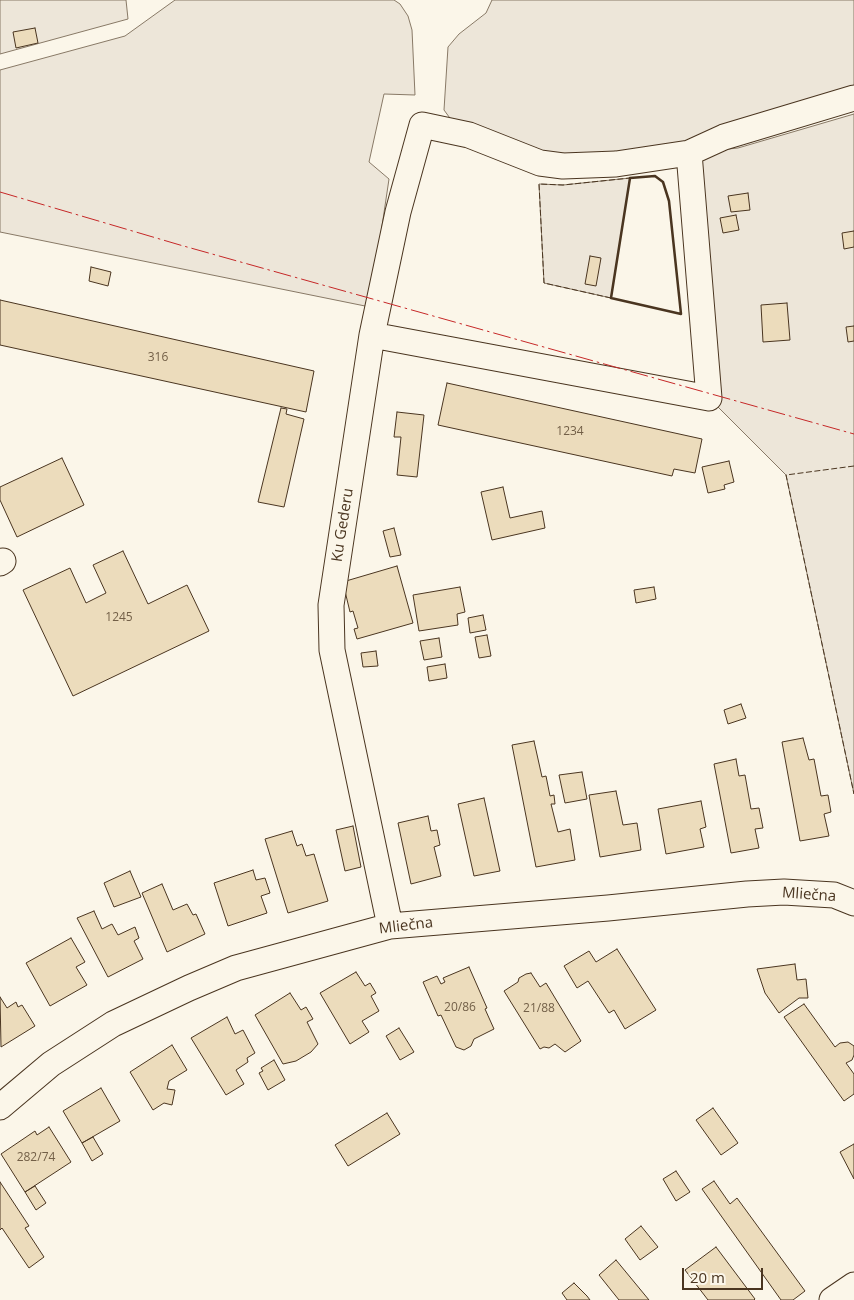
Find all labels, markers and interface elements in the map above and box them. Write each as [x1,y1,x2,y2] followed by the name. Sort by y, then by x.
[148,351,168,365] house number: 316
[556,425,584,439] house number: 1234
[328,487,358,563] street label: Ku Gederu
[105,611,133,625] house number: 1245
[781,884,837,906] street label: Mliečna
[378,914,434,938] street label: Mliečna
[444,1001,476,1015] house number: 20/86
[523,1002,555,1016] house number: 21/88
[17,1151,55,1165] house number: 282/74
[684,1258,765,1290] scale bar
[690,1267,725,1287] text: 20 m

